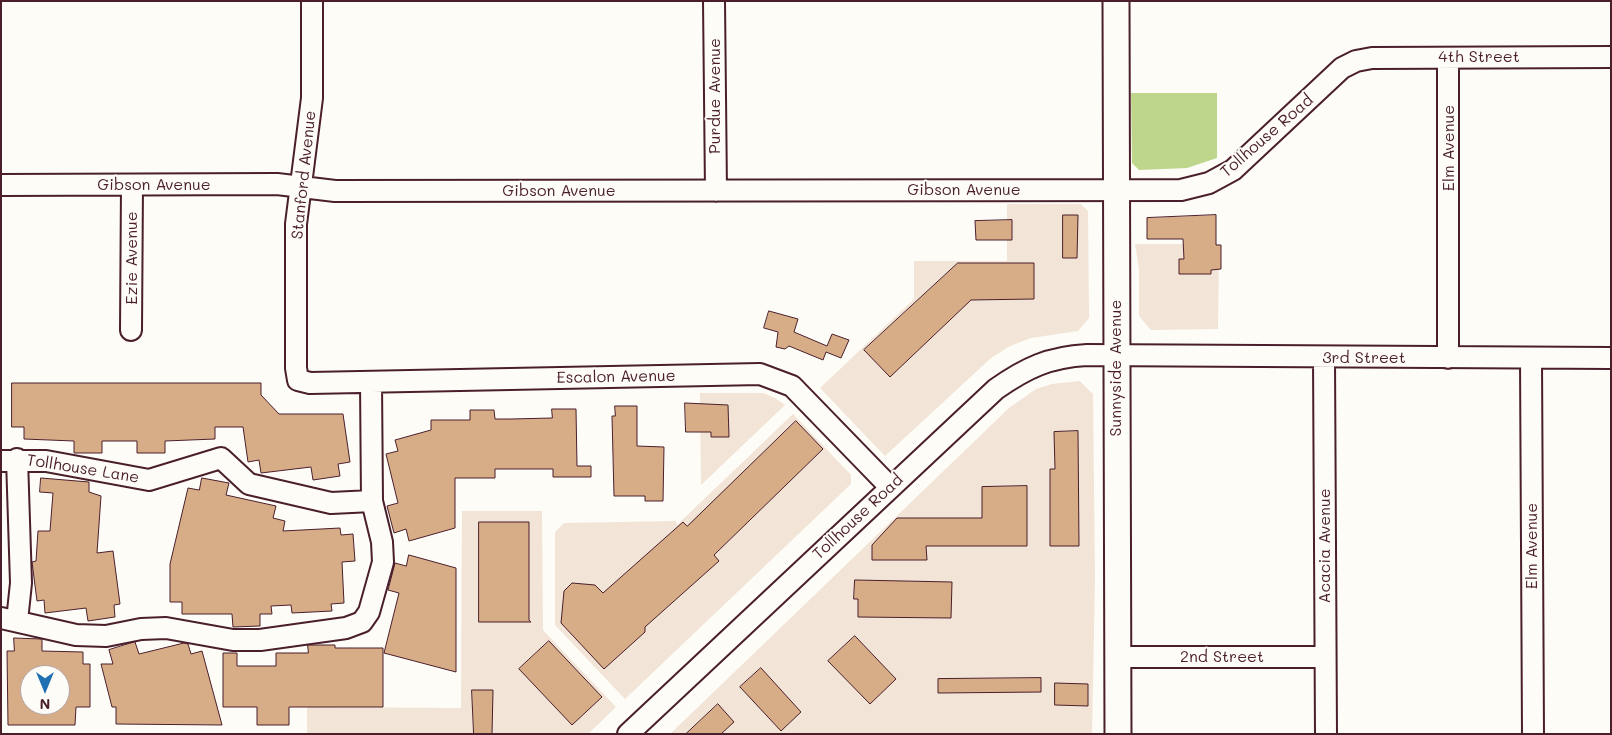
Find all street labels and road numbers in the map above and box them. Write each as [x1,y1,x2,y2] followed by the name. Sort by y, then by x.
[705,38,725,154] street label: Purdue Avenue
[1438,47,1520,67] street label: 4th Street
[1217,91,1317,181] street label: Tollhouse Road
[1439,105,1459,191] street label: Elm Avenue
[288,110,320,240] street label: Stanford Avenue
[97,175,211,195] street label: Gibson Avenue
[907,180,1021,200] street label: Gibson Avenue
[502,181,616,201] street label: Gibson Avenue
[122,211,142,305] street label: Ezie Avenue
[1106,299,1126,437] street label: Sunnyside Avenue
[1322,348,1406,368] street label: 3rd Street
[556,366,676,388] street label: Escalon Avenue
[25,451,141,487] street label: Tollhouse Lane
[809,470,907,564] street label: Tollhouse Road
[1315,488,1335,604] street label: Acacia Avenue
[1522,503,1542,589] street label: Elm Avenue
[1180,647,1264,667] street label: 2nd Street

